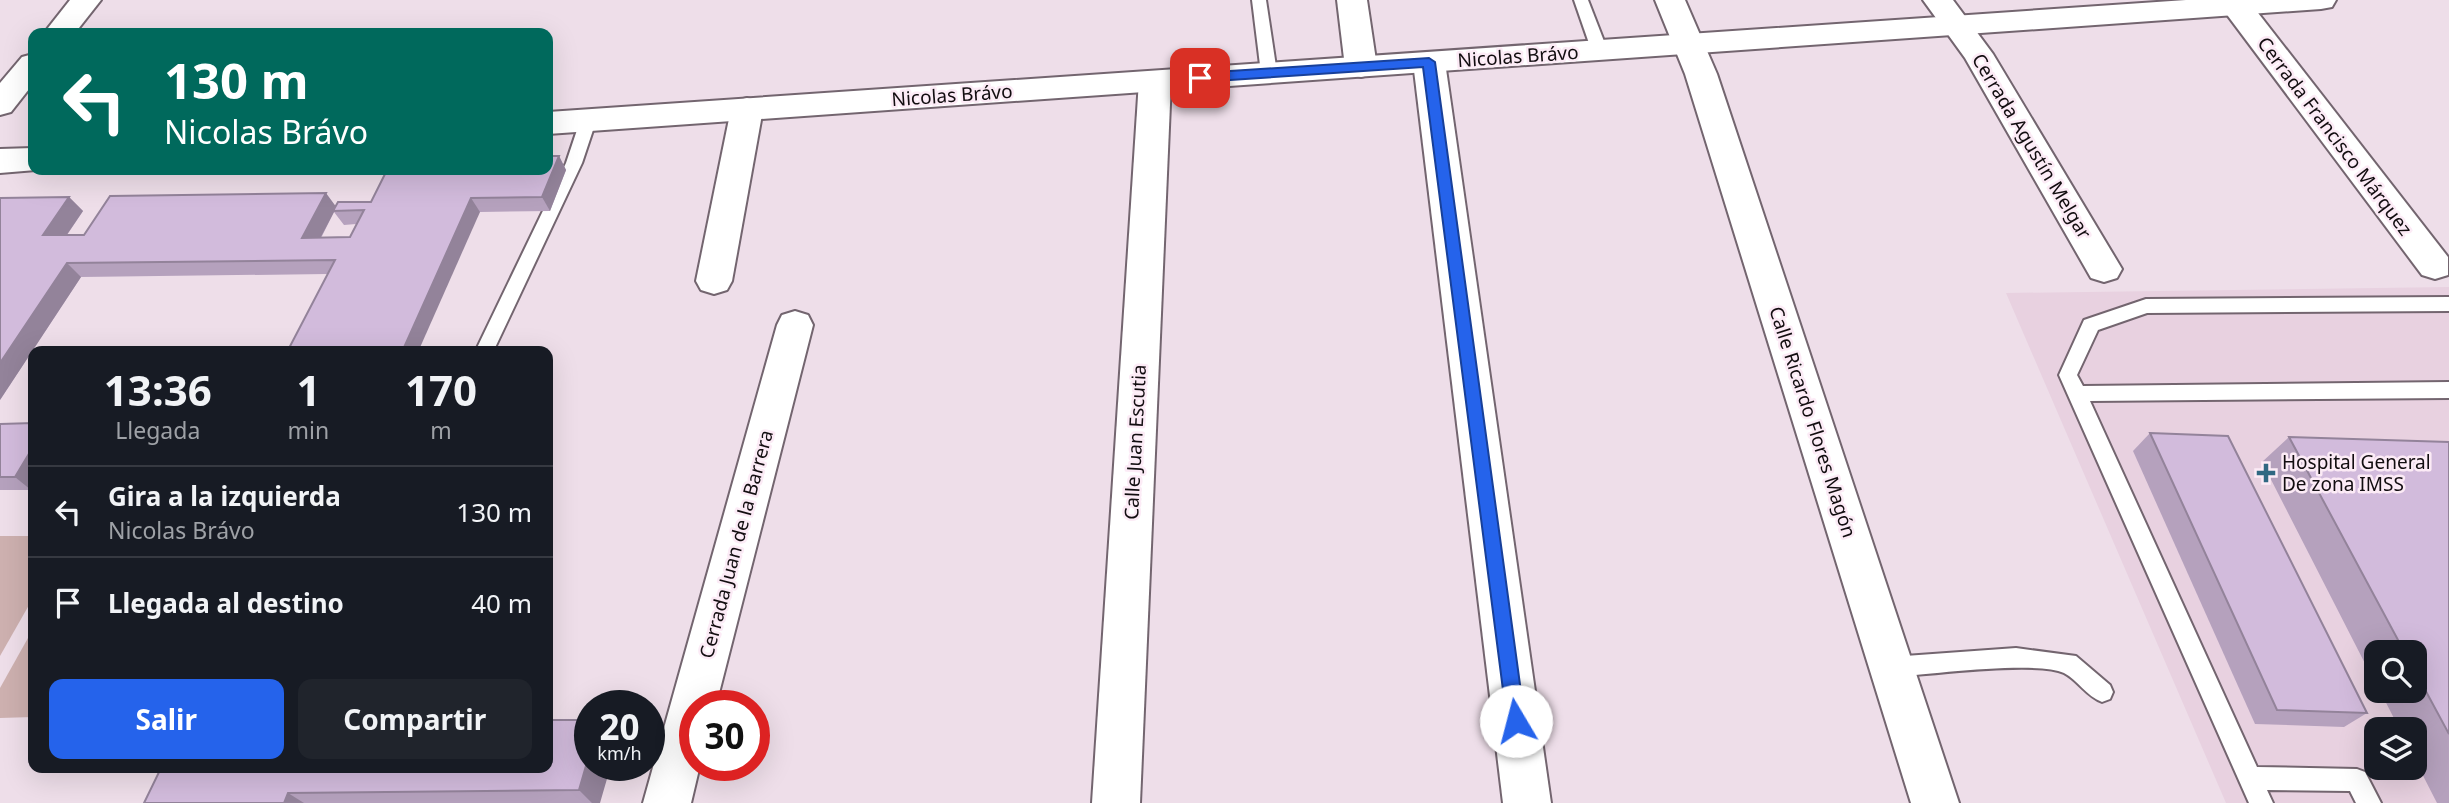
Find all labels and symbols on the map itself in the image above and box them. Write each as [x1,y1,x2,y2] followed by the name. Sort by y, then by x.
[2252,31,2418,241] street label: Cerrada Francisco Márquez
[1457,39,1579,73] street label: Nicolas Brávo
[1170,48,1230,108] pin
[1966,48,2098,244] street label: Cerrada Agustín Melgar
[891,78,1013,112] street label: Nicolas Brávo
[1763,303,1863,541] street label: Calle Ricardo Flores Magón
[1118,364,1152,520] street label: Calle Juan Escutia
[693,427,779,661] street label: Cerrada Juan de la Barrera
[2282,449,2431,497] place label: Hospital General De zona IMSS
[2256,463,2276,483] marker: Hospital General De zona IMSS
[1479,684,1553,758] position arrow
[679,690,770,781] speed limit sign: 30

